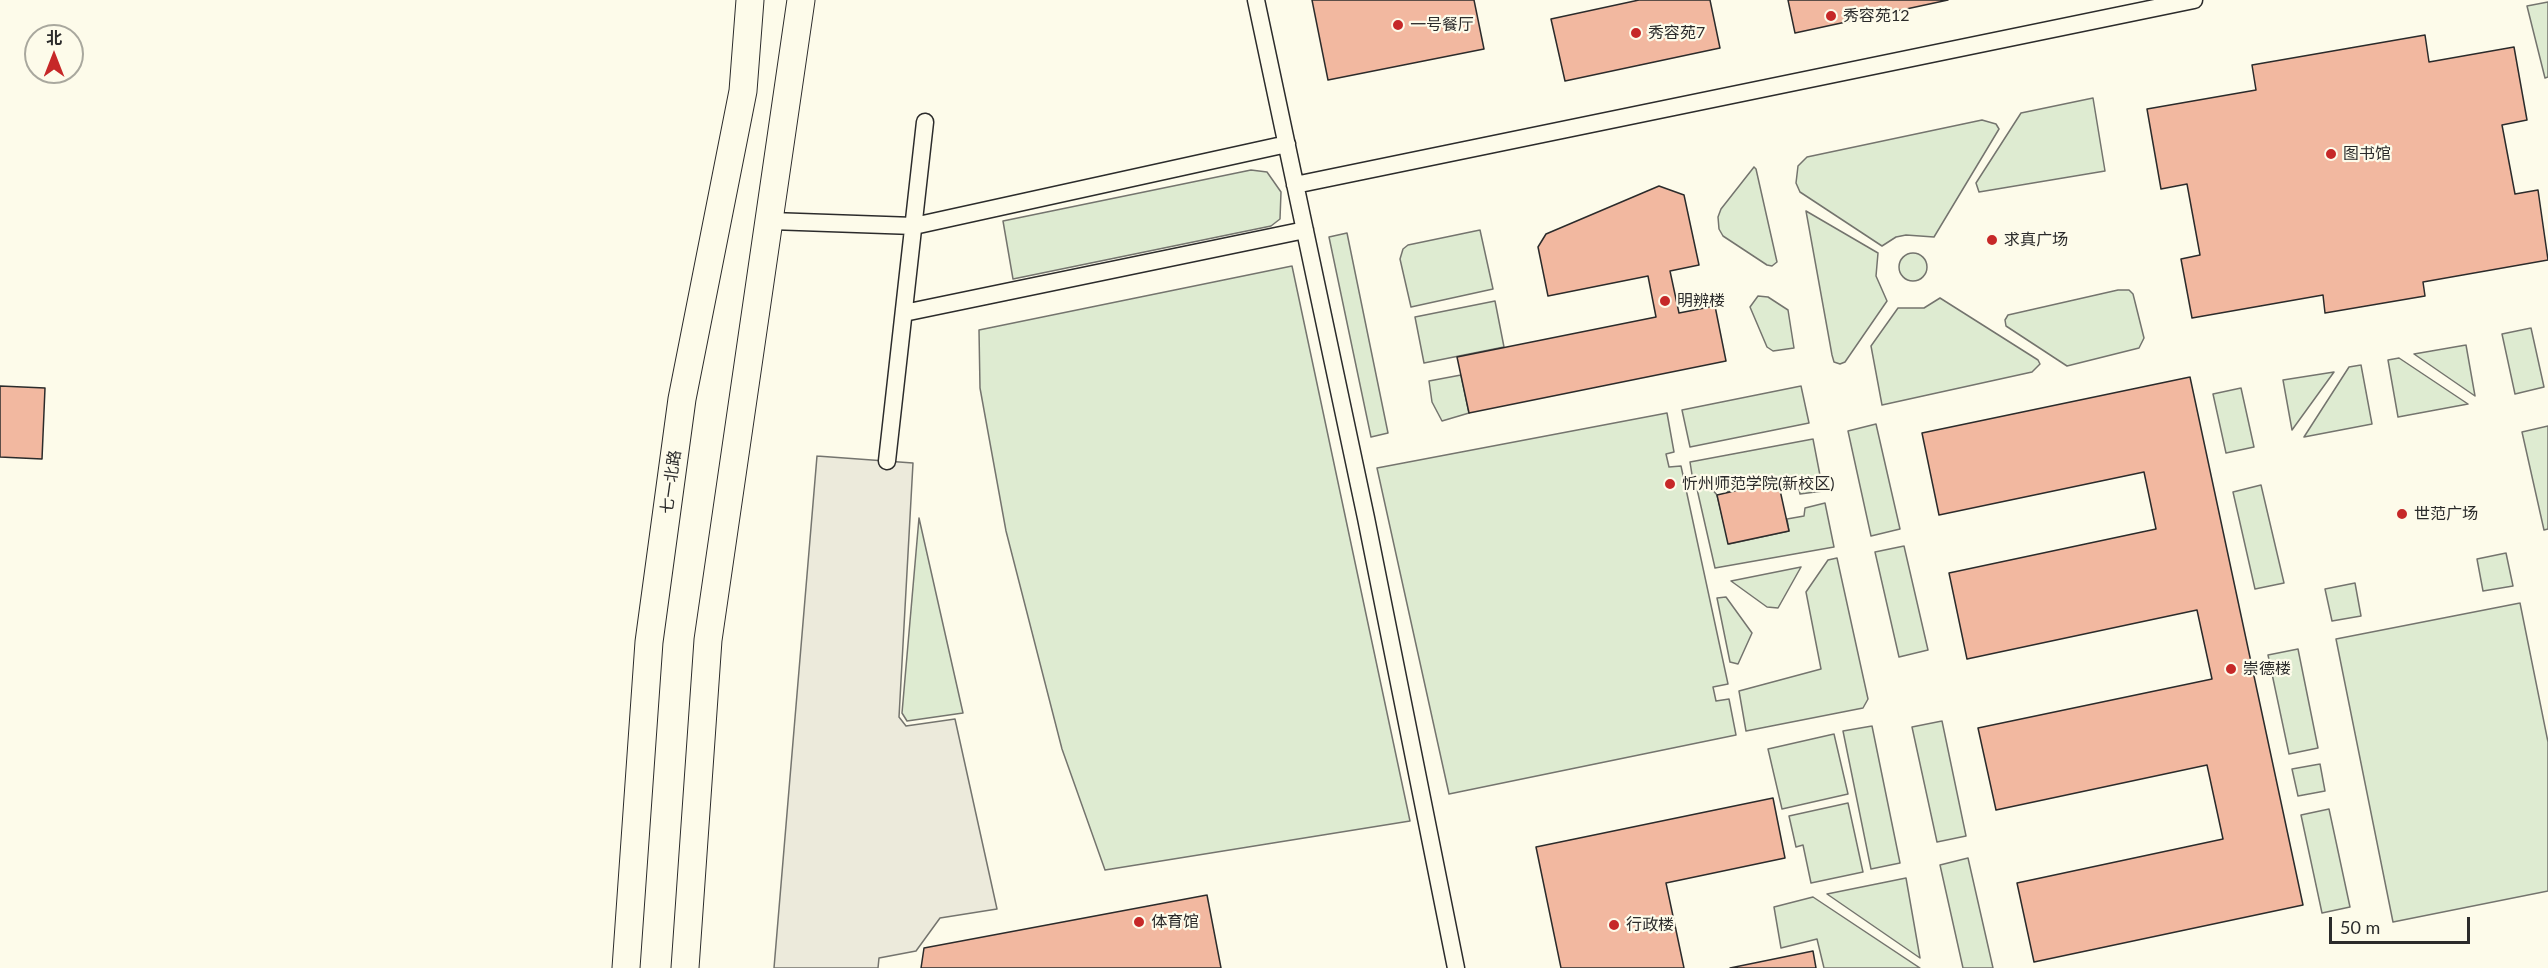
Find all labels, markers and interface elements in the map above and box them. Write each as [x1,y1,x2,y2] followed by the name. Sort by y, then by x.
[1843,6,1910,26] place label: 秀容苑12
[1824,9,1838,23] marker: 秀容苑12
[1410,15,1474,35] place label: 一号餐厅
[1391,18,1405,32] marker: 一号餐厅
[1648,23,1705,43] place label: 秀容苑7
[24,24,84,84] north arrow
[1629,26,1643,40] marker: 秀容苑7
[46,28,62,47] text: 北
[2343,144,2391,164] place label: 图书馆
[2324,147,2338,161] marker: 图书馆
[2004,230,2068,250] place label: 求真广场
[1985,233,1999,247] marker: 求真广场
[1677,291,1725,311] place label: 明辨楼
[1658,294,1672,308] marker: 明辨楼
[657,449,685,515] street label: 七一北路
[1682,474,1835,494] place label: 忻州师范学院(新校区)
[1663,477,1677,491] marker: 忻州师范学院(新校区)
[2414,504,2478,524] place label: 世范广场
[2395,507,2409,521] marker: 世范广场
[2243,659,2291,679] place label: 崇德楼
[2224,662,2238,676] marker: 崇德楼
[2332,905,2473,943] scale bar
[1151,912,1199,932] place label: 体育馆
[1132,915,1146,929] marker: 体育馆
[1626,915,1674,935] place label: 行政楼
[2340,916,2380,938] text: 50 m
[1607,918,1621,932] marker: 行政楼

